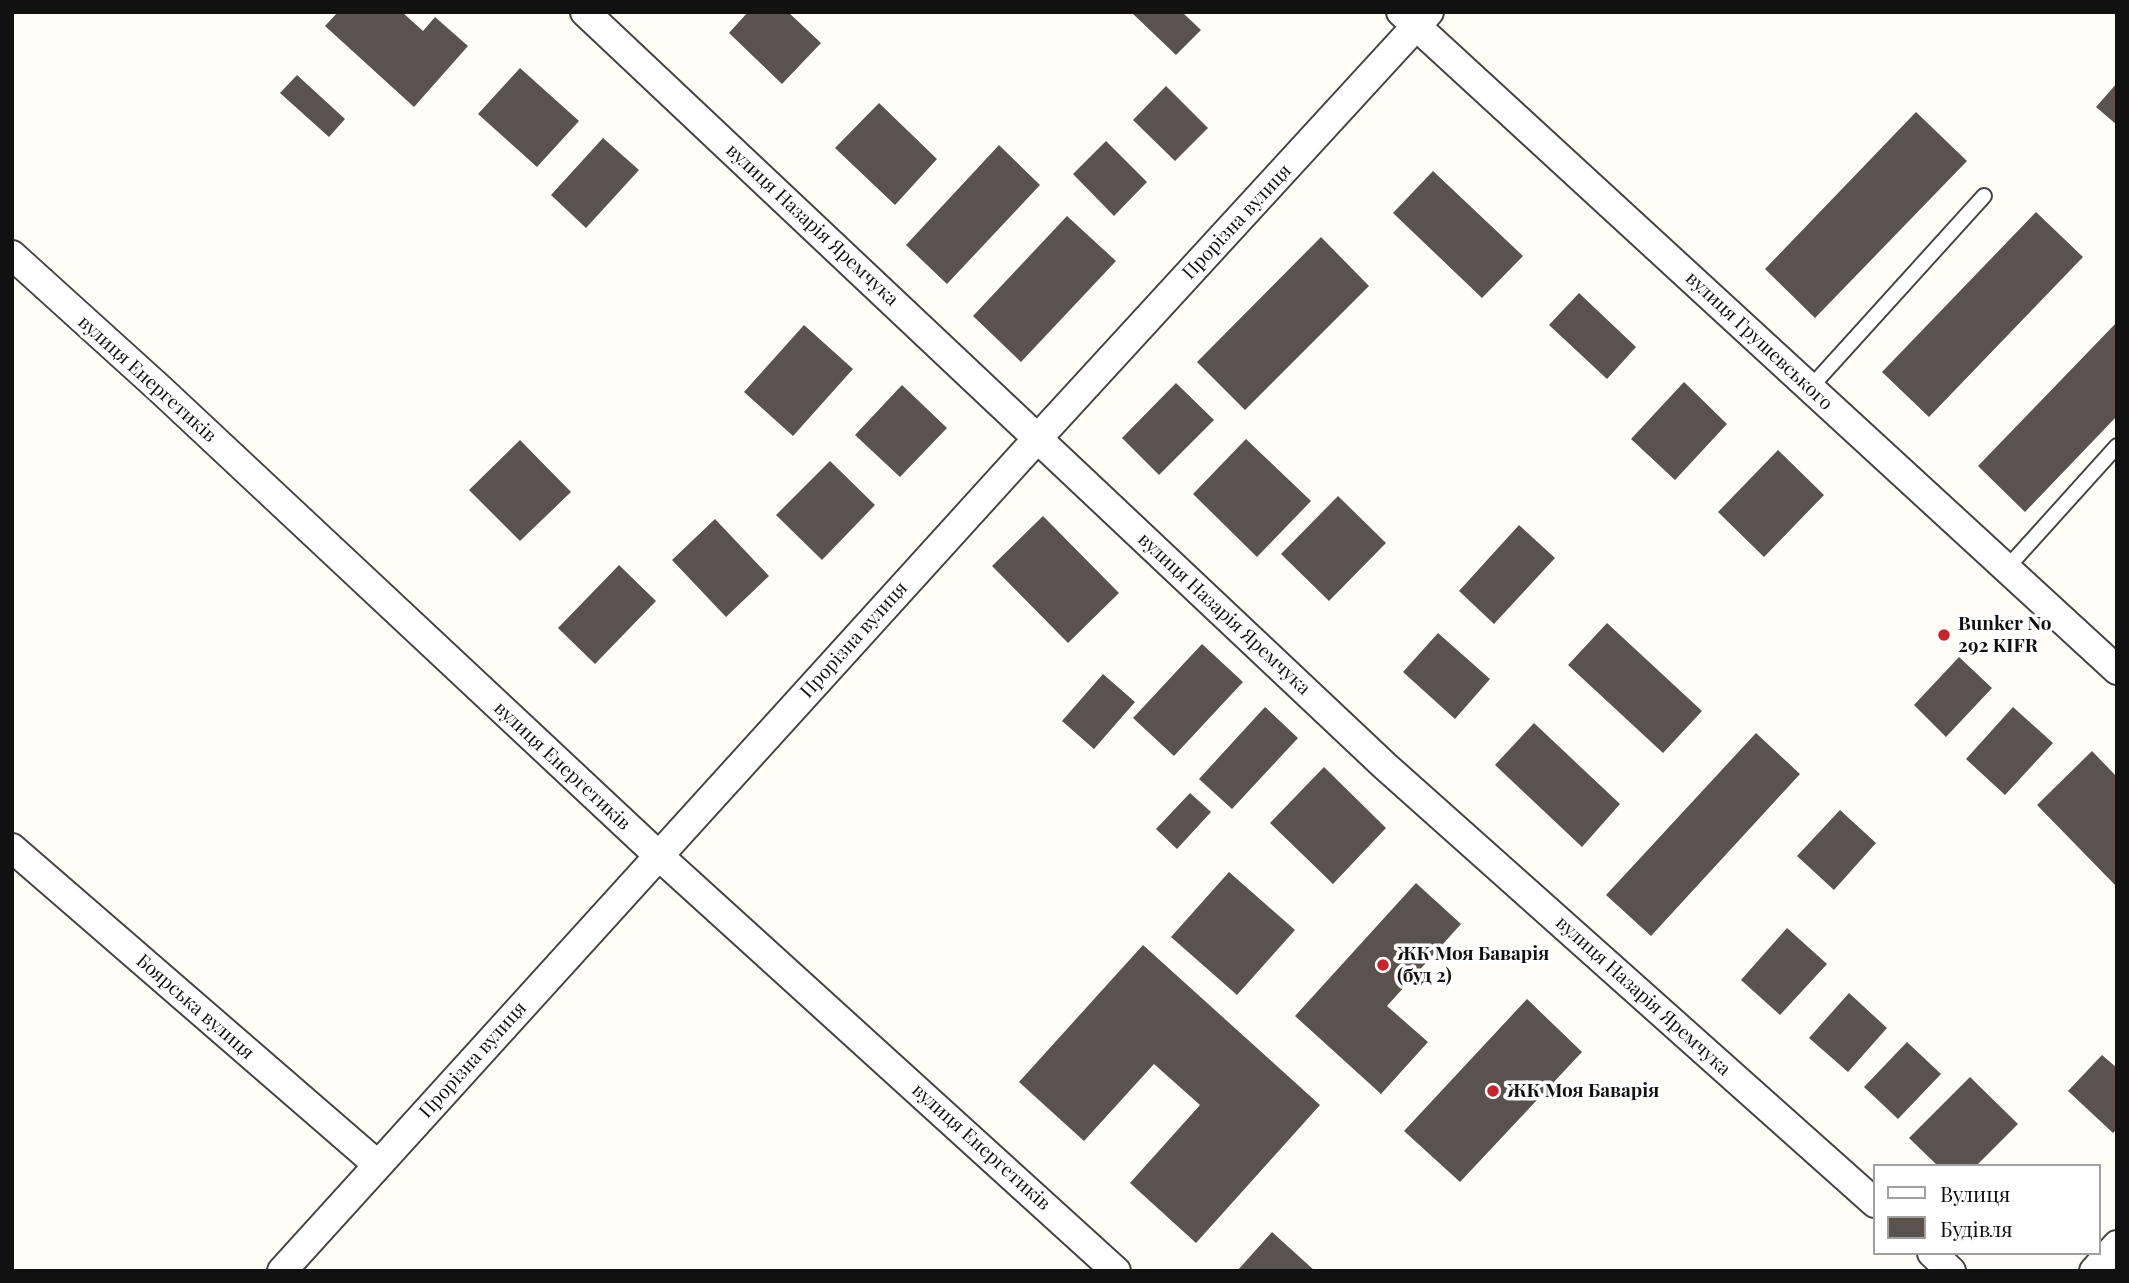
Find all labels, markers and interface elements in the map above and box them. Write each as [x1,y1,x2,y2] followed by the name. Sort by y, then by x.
[721,139,903,311] street label: вулиця Назарія Яремчука
[1178,160,1296,284] street label: Прорізна вулиця
[1681,267,1837,415] street label: вулиця Грушевського
[73,311,221,447] street label: вулиця Енергетиків
[1133,528,1315,700] street label: вулиця Назарія Яремчука
[796,577,912,703] street label: Прорізна вулиця
[1958,613,2051,657] place label: Bunker No 292 KIFR
[1936,627,1952,643] marker: Bunker No 292 KIFR
[489,697,635,835] street label: вулиця Енергетиків
[1551,911,1735,1081] street label: вулиця Назарія Яремчука
[1397,943,1549,987] place label: ЖК Моя Баварія (буд 2)
[131,950,259,1064] street label: Боярська вулиця
[1375,957,1391,973] marker: ЖК Моя Баварія (буд 2)
[415,997,531,1123] street label: Прорізна вулиця
[907,1079,1055,1215] street label: вулиця Енергетиків
[1507,1080,1659,1102] place label: ЖК Моя Баварія
[1485,1083,1501,1099] marker: ЖК Моя Баварія
[1874,1164,2101,1255] legend
[1940,1179,2010,1207] text: Вулиця
[1940,1214,2013,1242] text: Будівля

